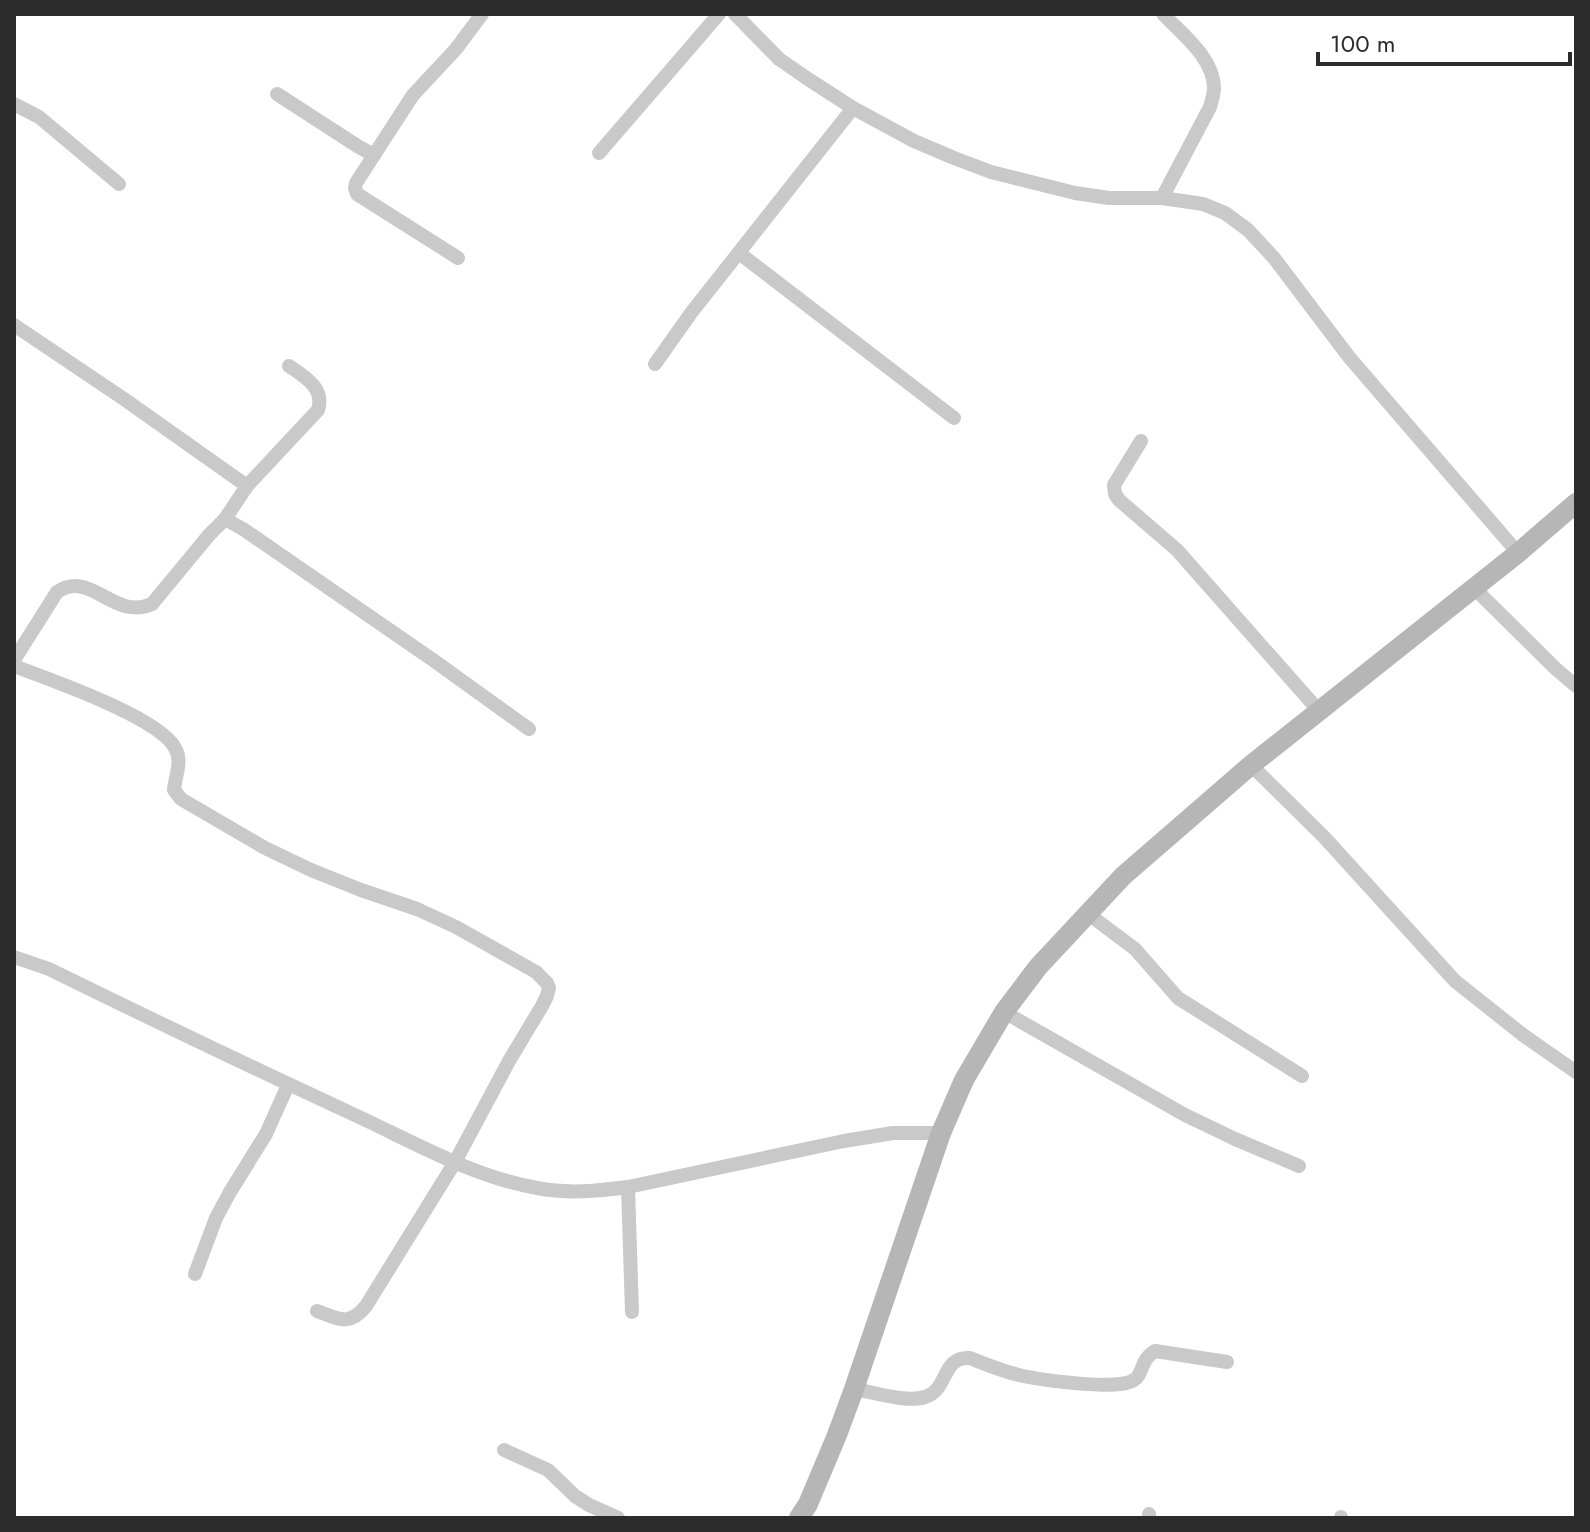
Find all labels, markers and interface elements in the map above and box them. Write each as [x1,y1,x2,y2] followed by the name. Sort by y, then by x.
[1318,16,1570,66] scale bar
[1330,26,1396,61] text: 100 m

